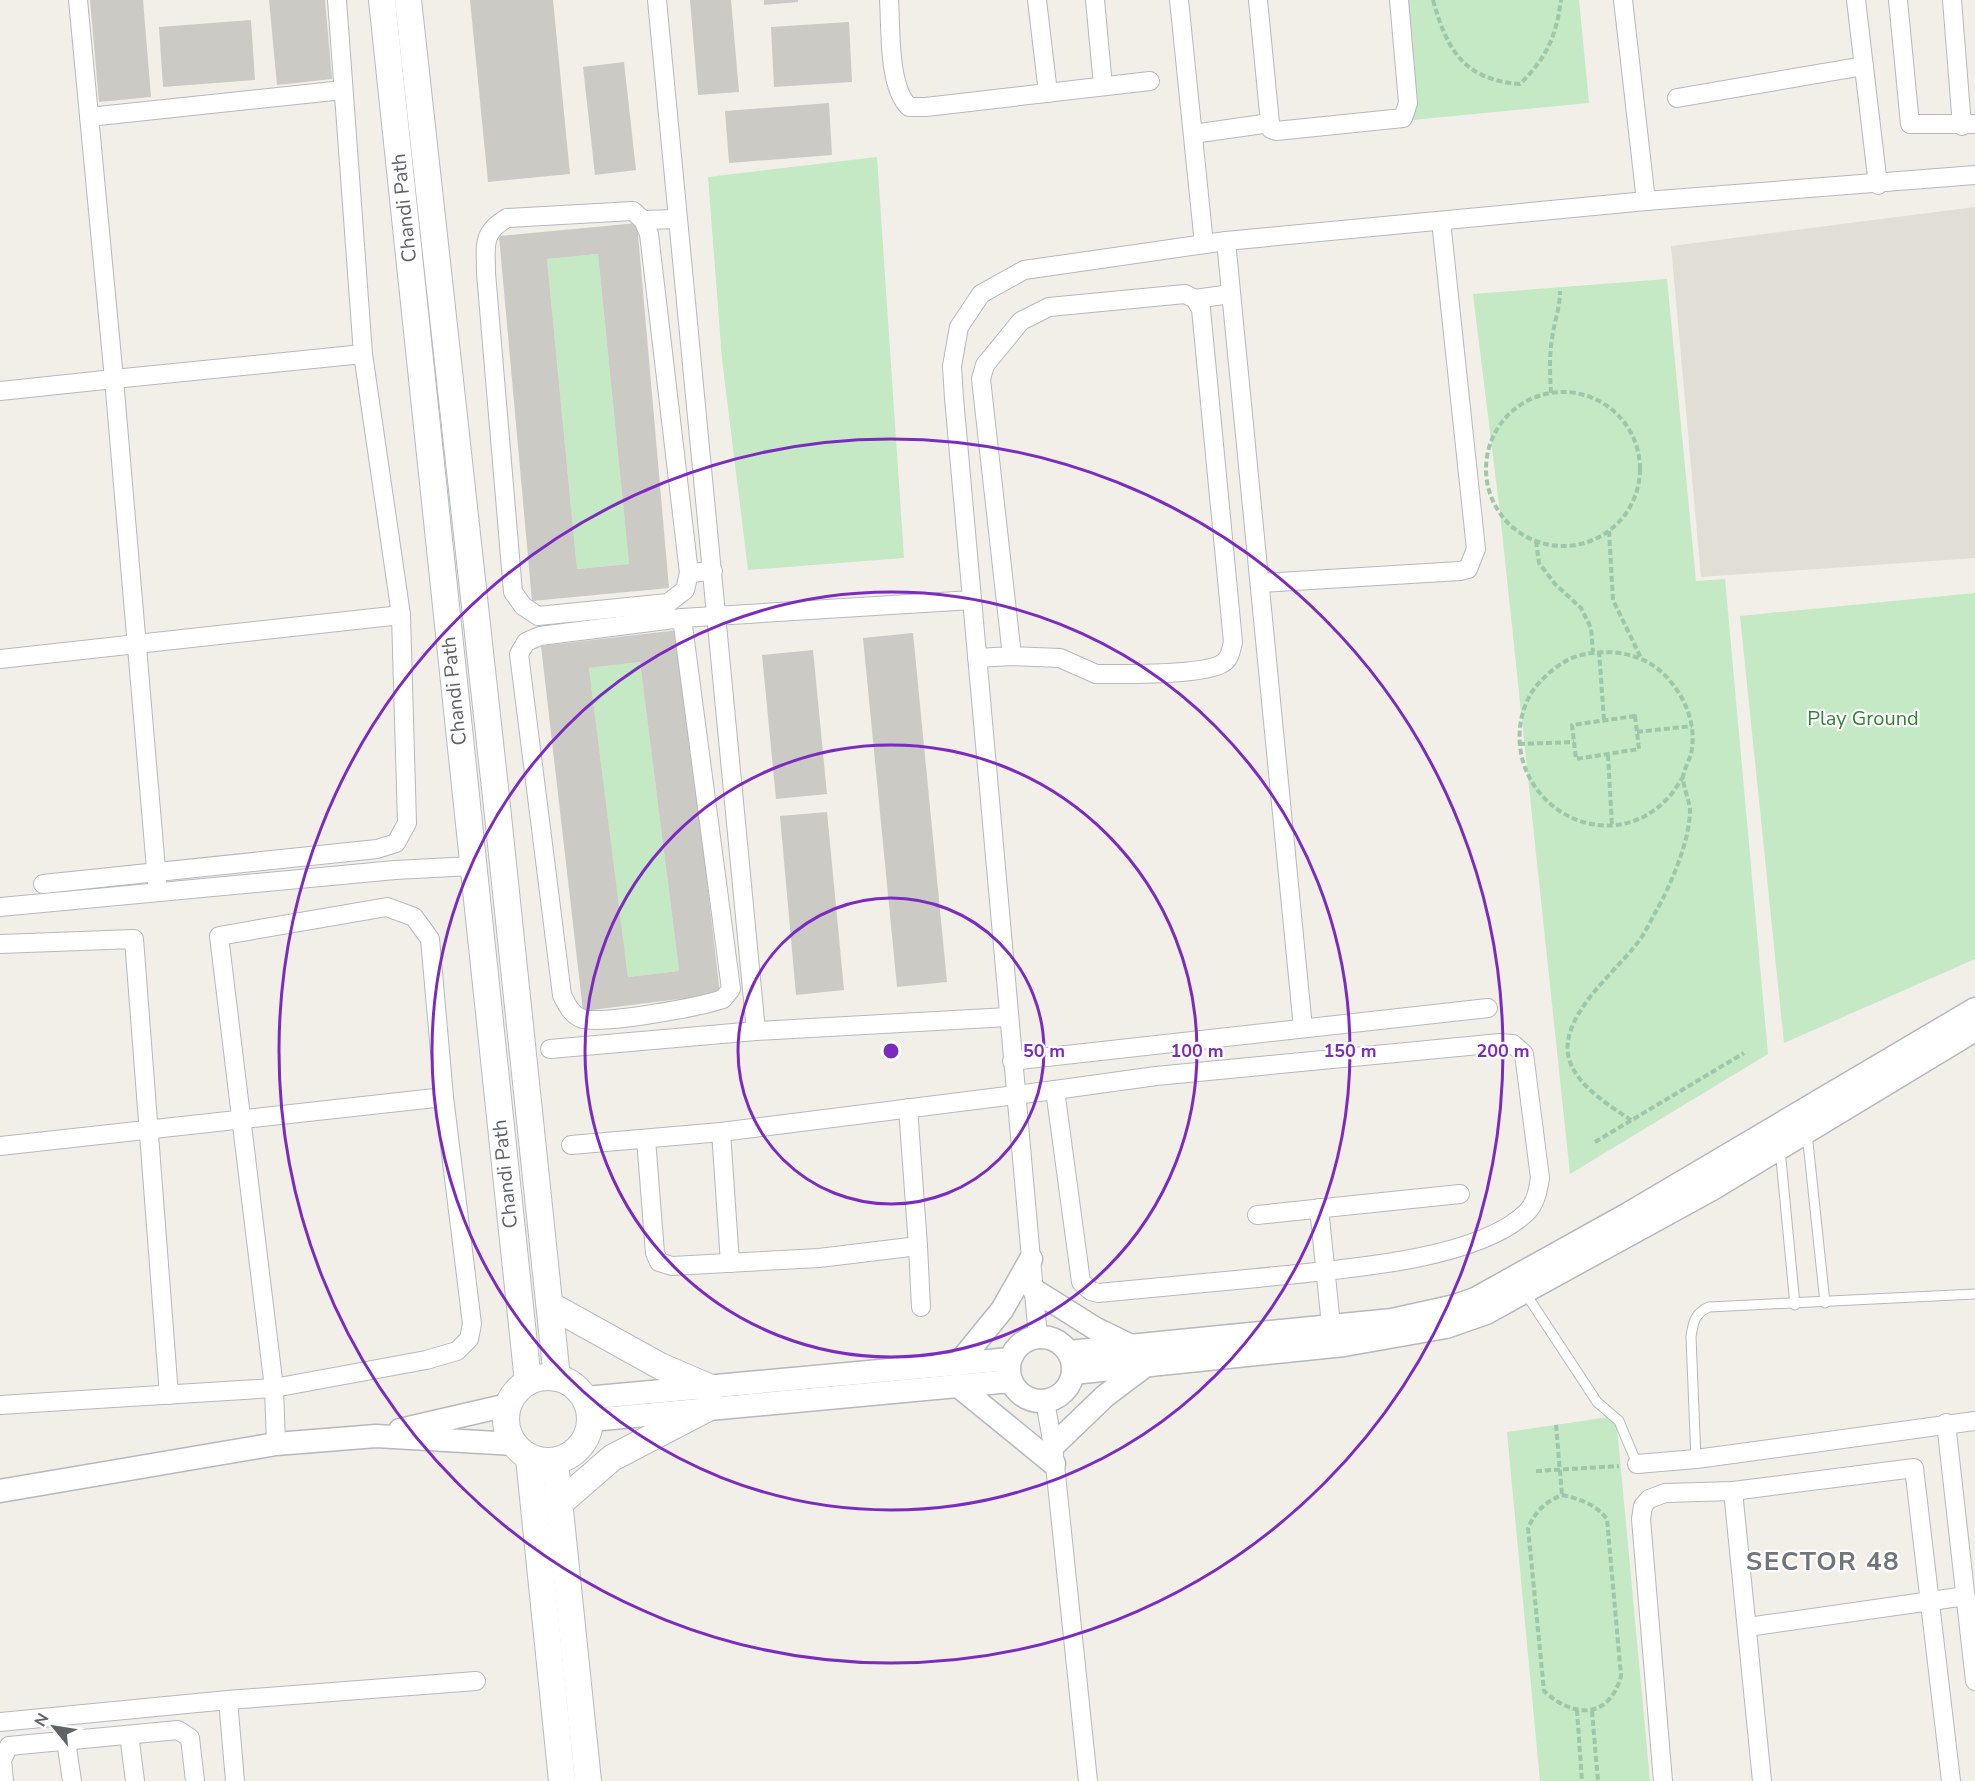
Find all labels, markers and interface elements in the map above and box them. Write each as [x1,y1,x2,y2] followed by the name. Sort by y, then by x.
[385,152,423,264] street label: Chandi Path
[435,635,473,747] street label: Chandi Path
[1807,705,1919,732] park label: Play Ground
[1023,1039,1065,1063] text: 50 m
[1170,1039,1224,1063] text: 100 m
[1323,1039,1377,1063] text: 150 m
[1476,1039,1530,1063] text: 200 m
[881,1041,901,1061] centre of rings
[486,1118,524,1230] street label: Chandi Path
[1746,1544,1900,1579] district label: SECTOR 48
[24,1697,84,1757] north arrow
[29,1709,54,1731] text: N

